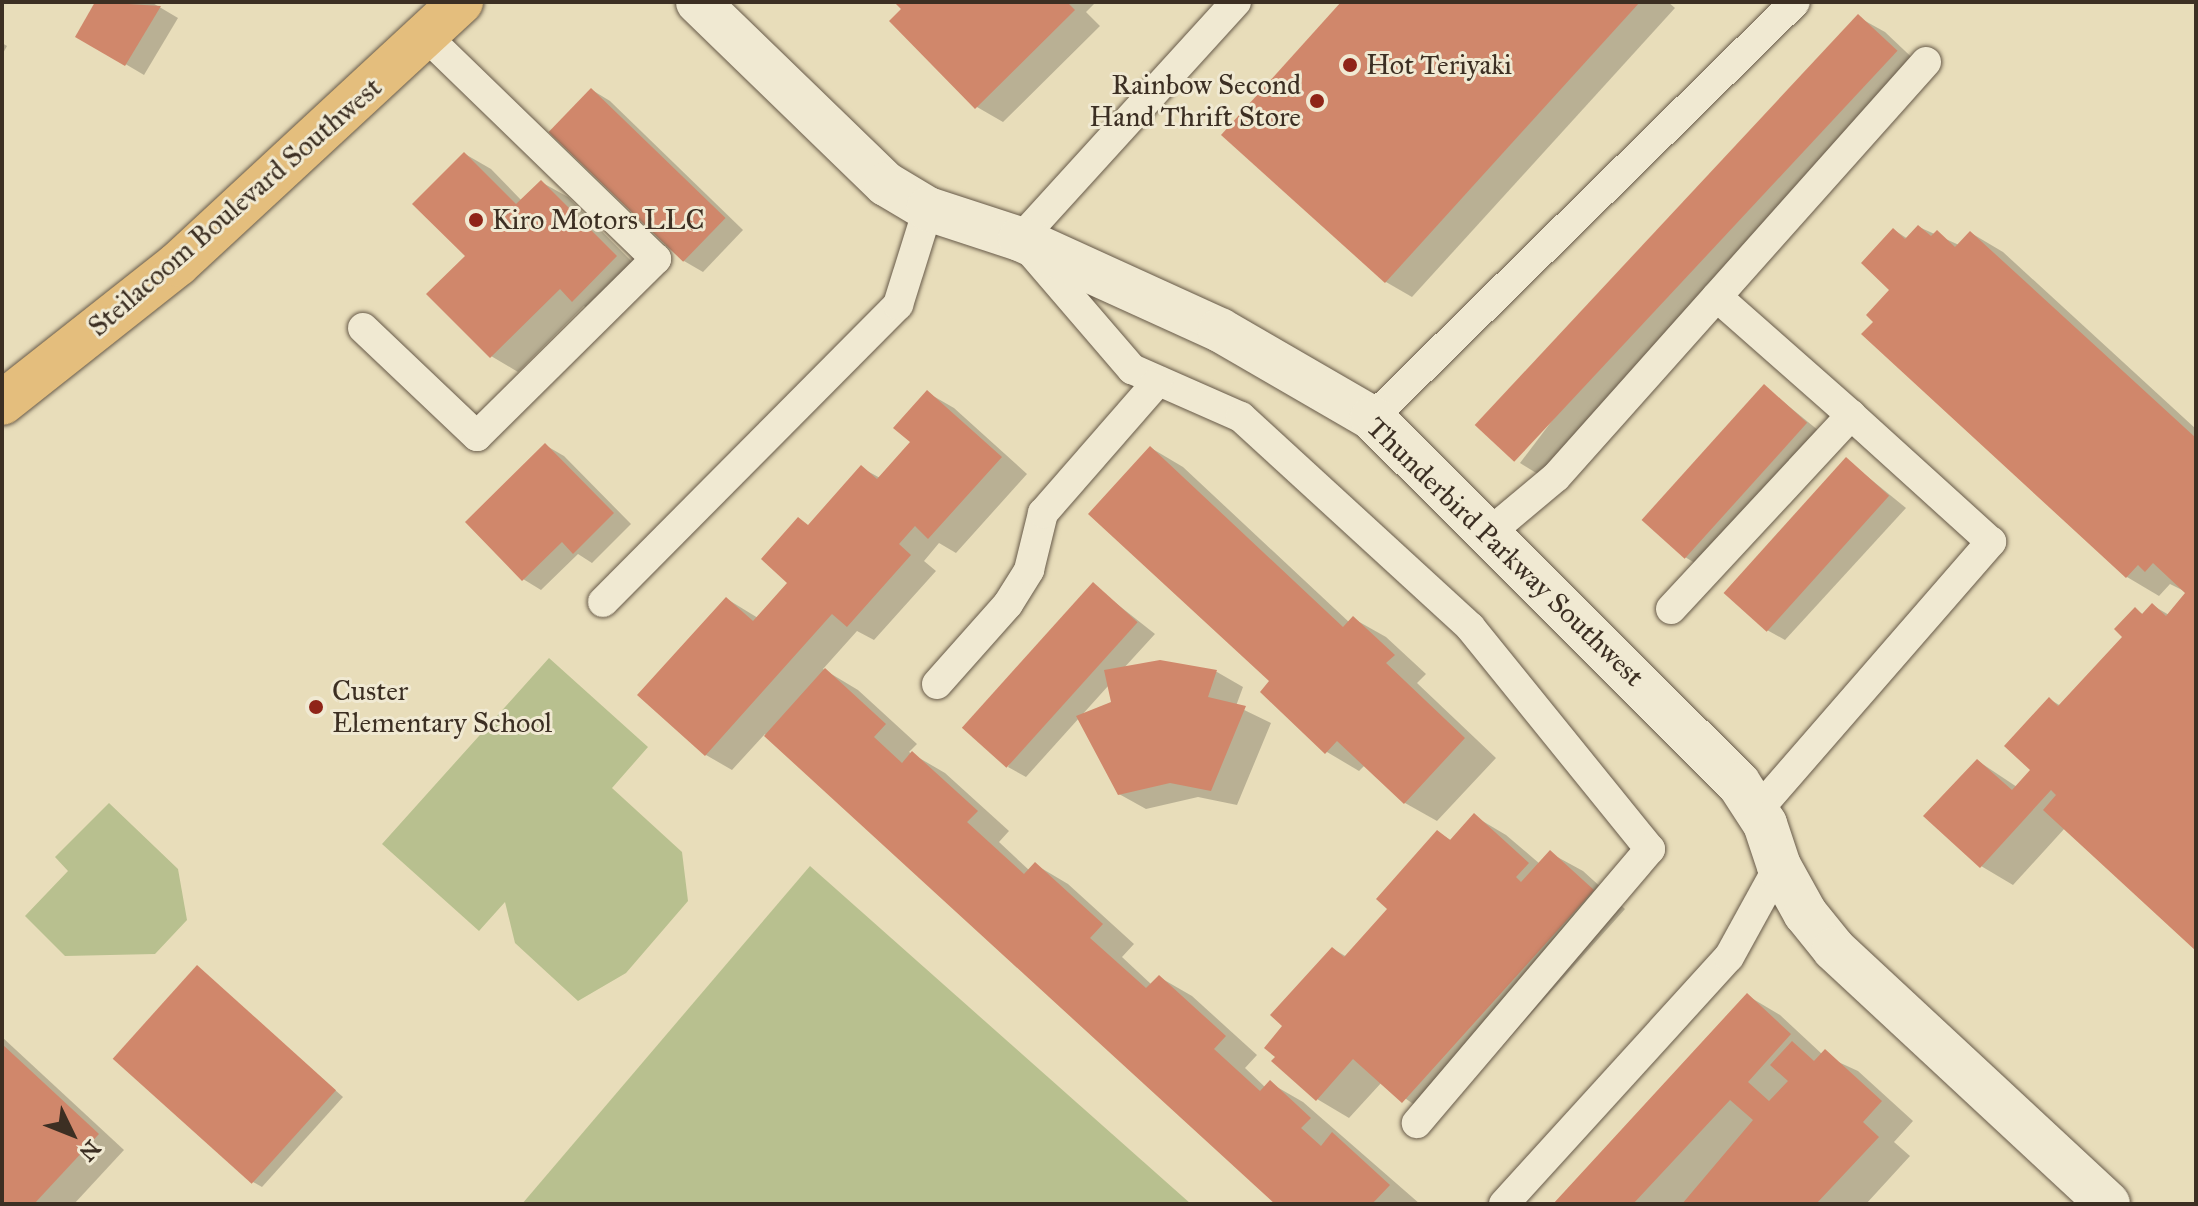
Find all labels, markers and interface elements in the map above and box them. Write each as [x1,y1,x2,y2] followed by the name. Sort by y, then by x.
[1366,48,1512,82] place label: Hot Teriyaki
[1341,56,1359,74] marker: Hot Teriyaki
[1089,68,1301,134] place label: Rainbow Second Hand Thrift Store
[82,70,388,344] street label: Steilacoom Boulevard Southwest
[1308,92,1326,110] marker: Rainbow Second Hand Thrift Store
[492,203,704,237] place label: Kiro Motors LLC
[467,211,485,229] marker: Kiro Motors LLC
[1359,411,1651,693] street label: Thunderbird Parkway Southwest
[332,674,552,740] place label: Custer Elementary School
[307,698,325,716] marker: Custer Elementary School
[32,1094,112,1174] north arrow
[74,1135,106,1167] text: N

